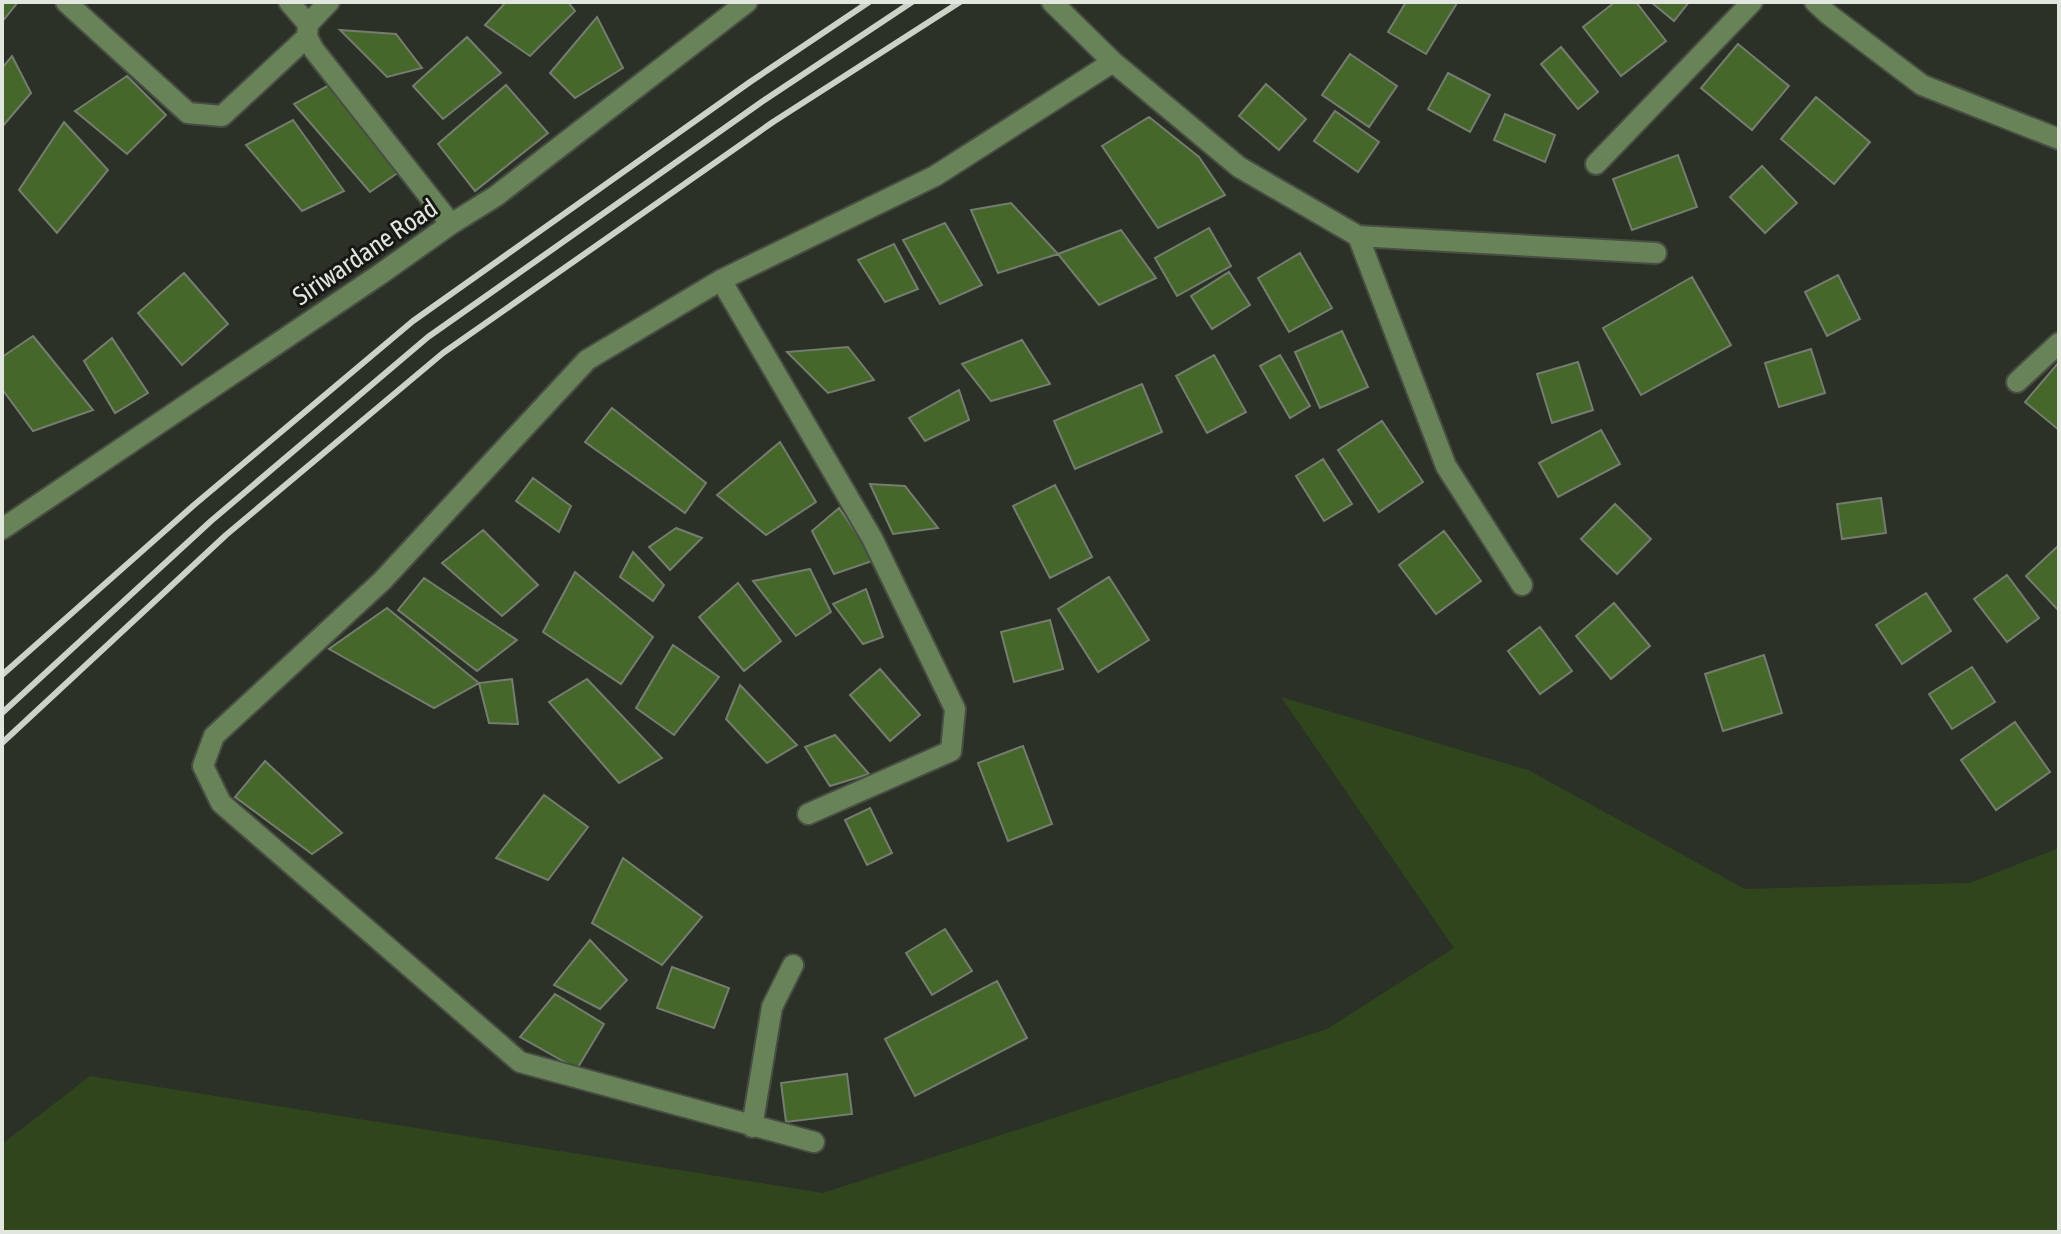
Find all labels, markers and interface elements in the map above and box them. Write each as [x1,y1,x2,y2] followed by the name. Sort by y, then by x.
[287,193,443,311] street label: Siriwardane Road

